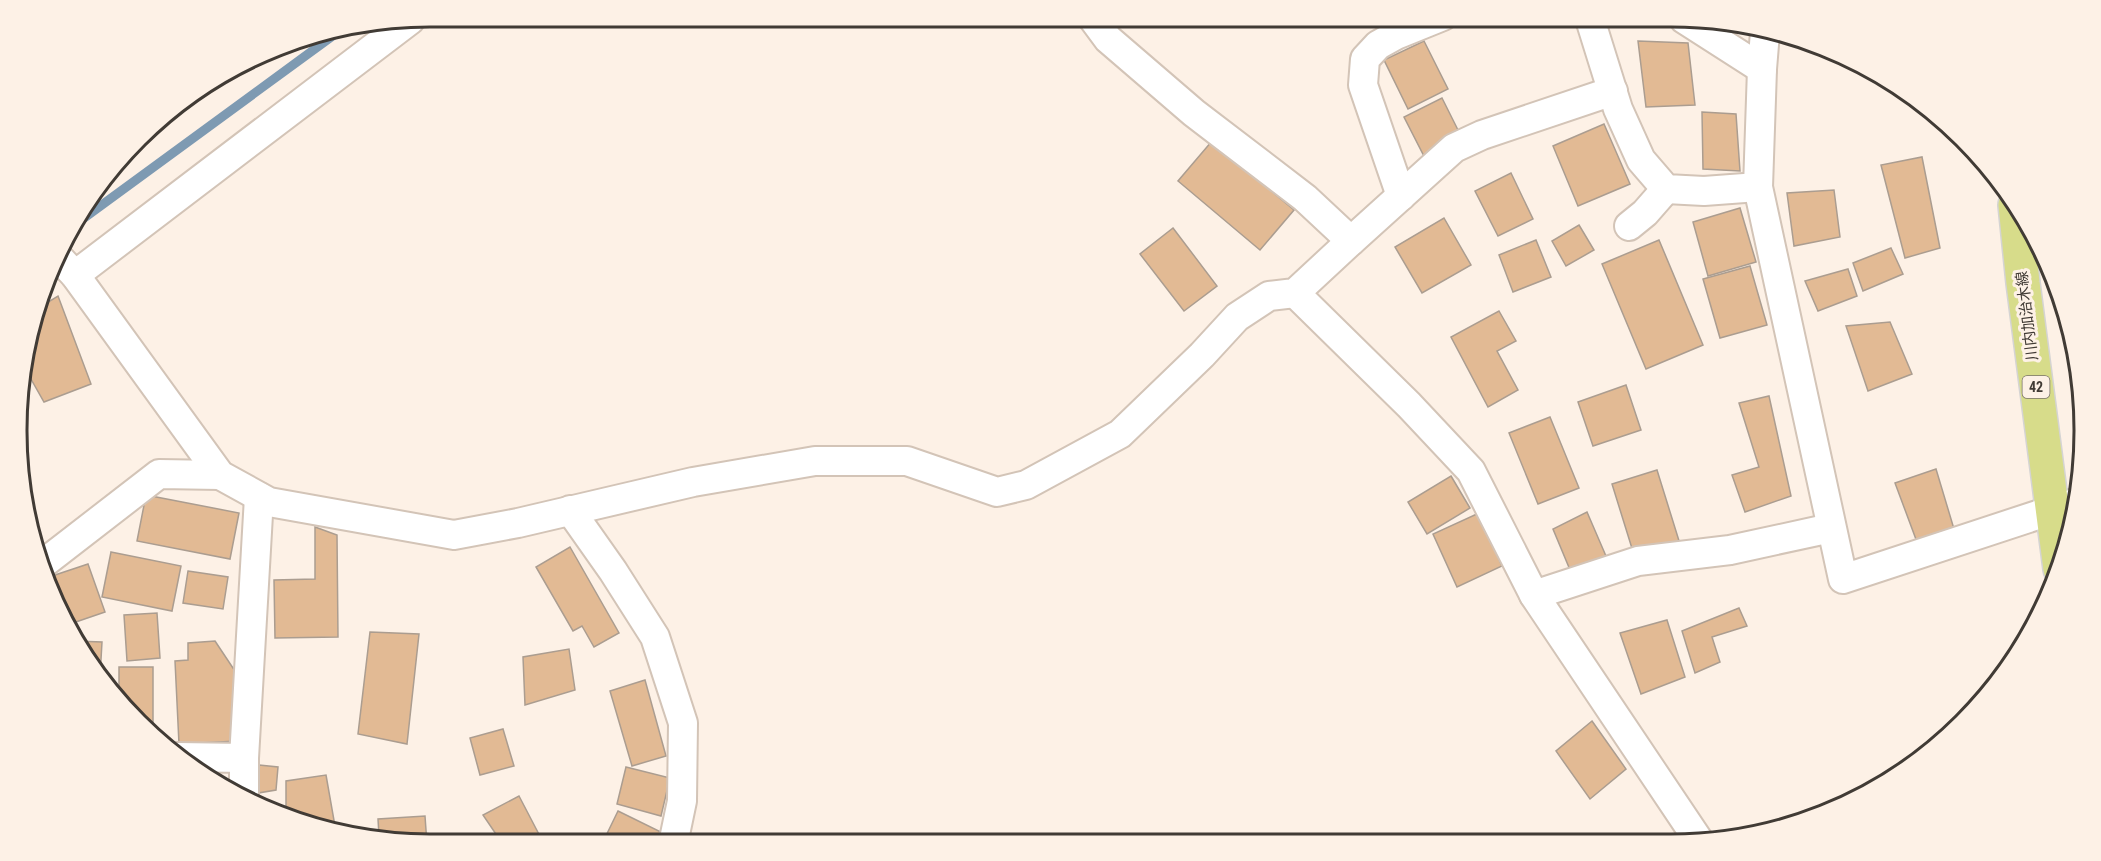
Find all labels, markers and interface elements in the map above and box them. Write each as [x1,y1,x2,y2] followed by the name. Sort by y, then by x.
[2013,270,2041,362] street label: 川内加治木線
[2022,376,2050,398] road number: 42

